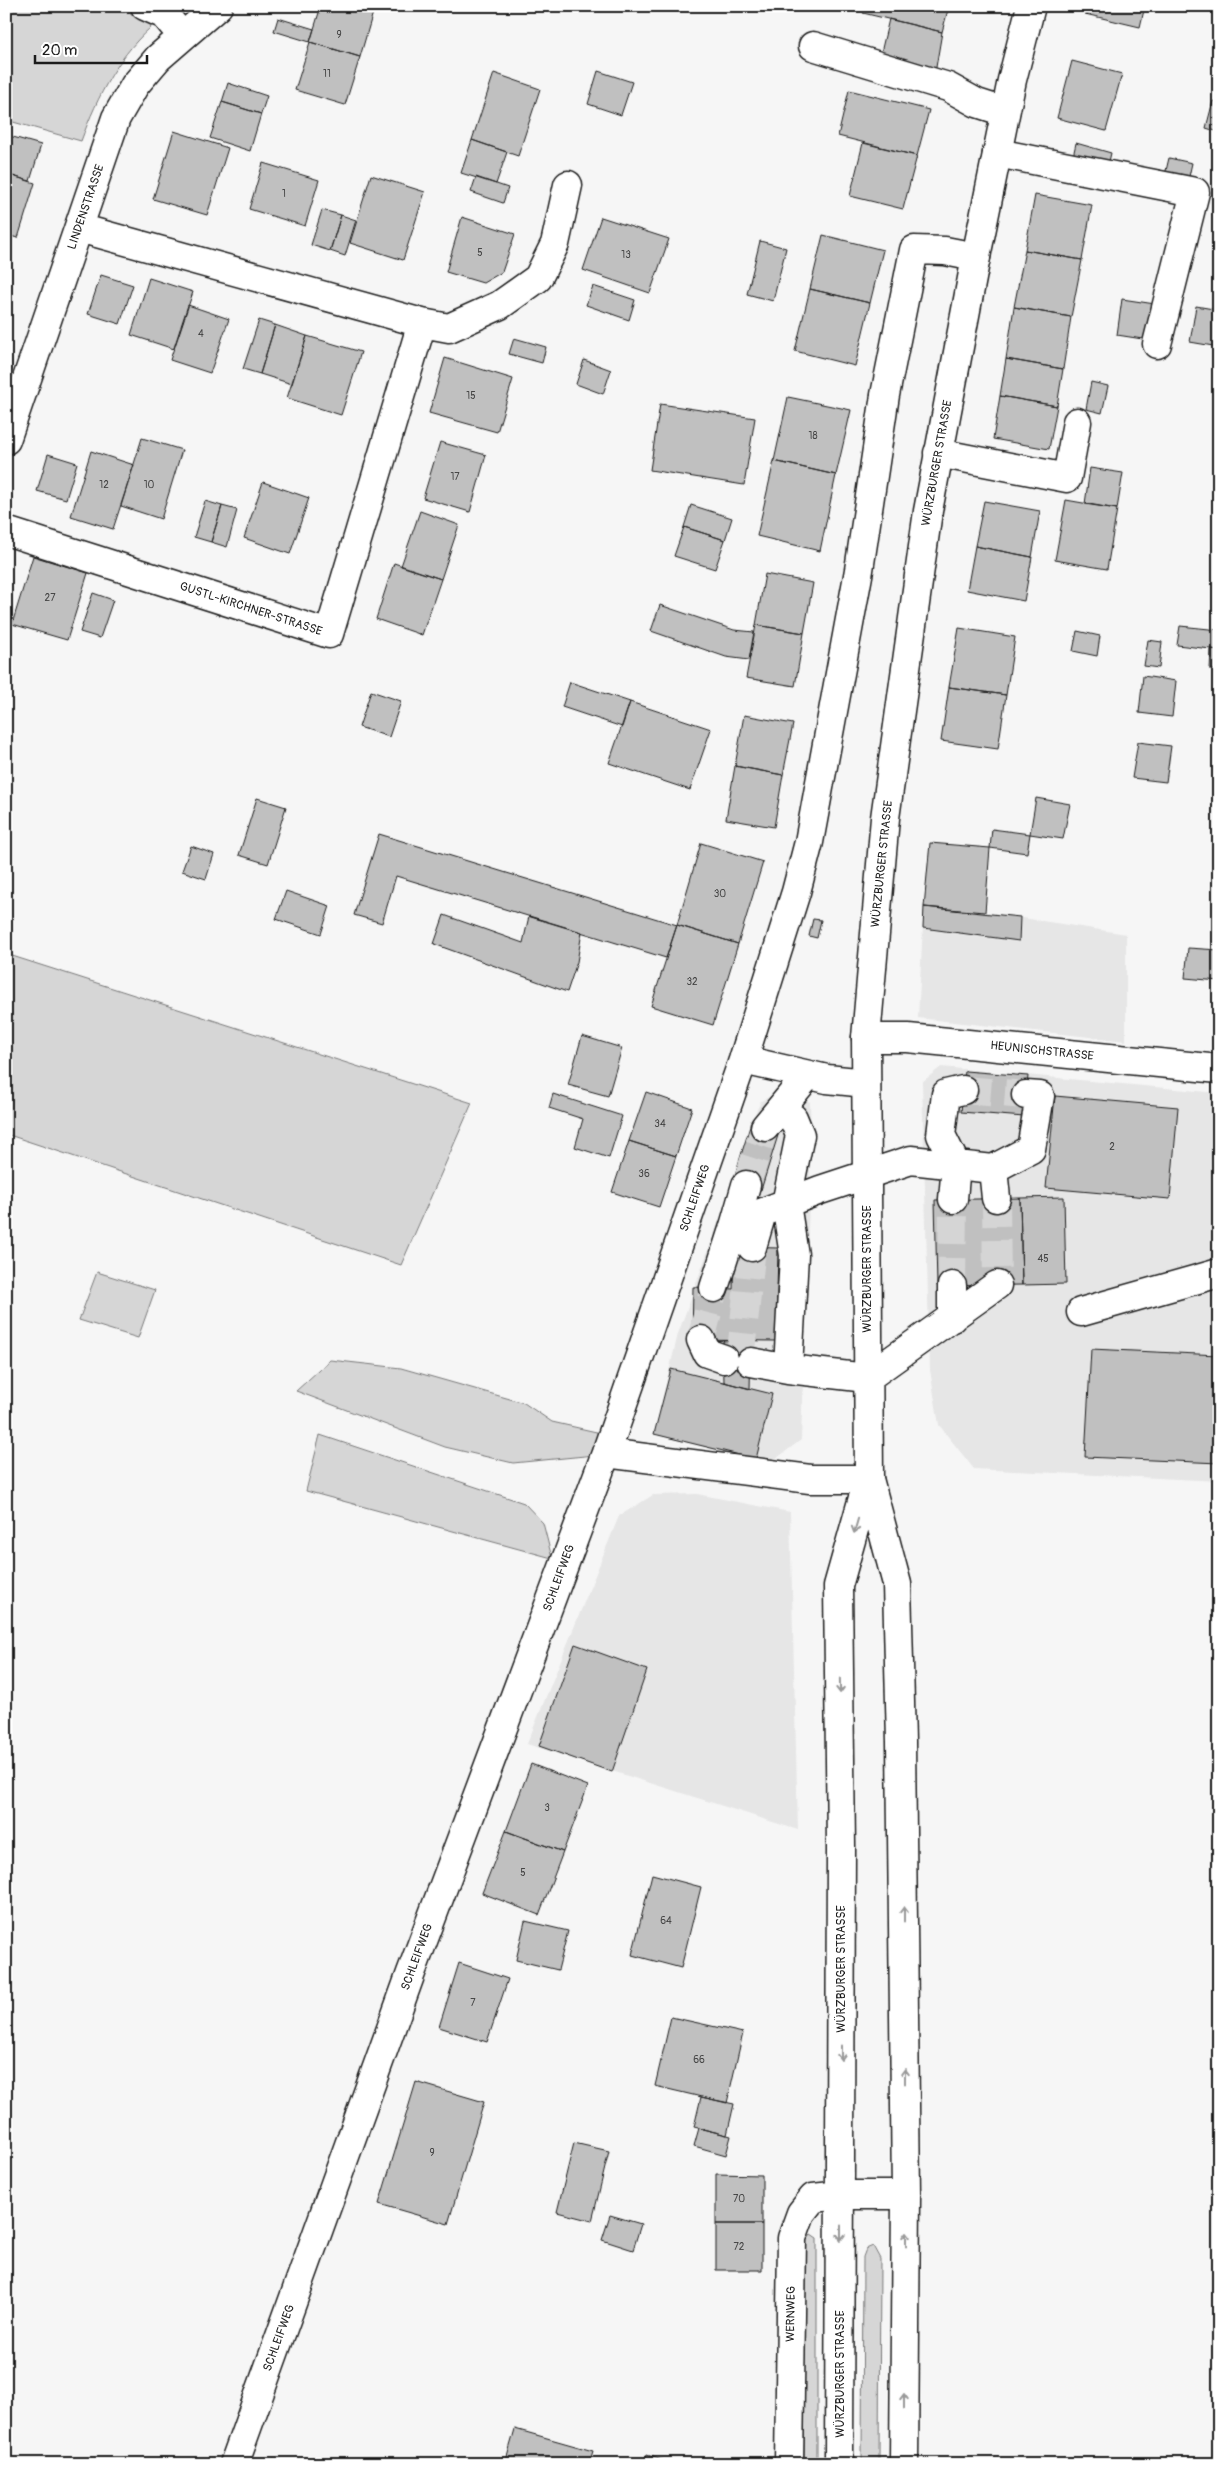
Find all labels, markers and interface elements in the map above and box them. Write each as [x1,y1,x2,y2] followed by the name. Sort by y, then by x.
[336,29,342,41] house number: 9
[35,32,148,64] scale bar
[42,41,77,60] text: 20 m
[323,68,331,80] house number: 11
[64,162,108,252] street label: LINDENSTRASSE
[282,188,286,200] house number: 1
[477,247,483,259] house number: 5
[621,249,631,261] house number: 13
[198,328,204,340] house number: 4
[466,390,476,402] house number: 15
[918,399,955,527] street label: WÜRZBURGER STRASSE
[809,430,817,442] house number: 18
[450,471,460,483] house number: 17
[99,479,109,491] house number: 12
[144,479,155,491] house number: 10
[178,579,324,639] street label: GUSTL-KIRCHNER-STRASSE
[45,592,56,604] house number: 27
[867,800,896,928] street label: WÜRZBURGER STRASSE
[714,888,726,900] house number: 30
[686,976,698,988] house number: 32
[990,1038,1094,1064] street label: HEUNISCHSTRASSE
[654,1118,666,1130] house number: 34
[1109,1141,1115,1153] house number: 2
[677,1162,714,1234] street label: SCHLEIFWEG
[638,1168,650,1180] house number: 36
[859,1205,875,1333] street label: WÜRZBURGER STRASSE
[1037,1253,1049,1265] house number: 45
[850,1517,860,1533] one-way arrow
[540,1542,578,1613] street label: SCHLEIFWEG
[835,1677,845,1693] one-way arrow
[544,1802,550,1814] house number: 3
[520,1867,526,1879] house number: 5
[833,1905,849,2033] street label: WÜRZBURGER STRASSE
[899,1906,909,1922] one-way arrow
[660,1915,672,1927] house number: 64
[398,1921,436,1992] street label: SCHLEIFWEG
[470,1997,476,2009] house number: 7
[836,2045,846,2061] one-way arrow
[693,2054,705,2066] house number: 66
[900,2068,910,2084] one-way arrow
[429,2147,435,2159] house number: 9
[733,2193,745,2205] house number: 70
[836,2225,846,2241] one-way arrow
[901,2231,910,2247] one-way arrow
[734,2241,745,2253] house number: 72
[783,2286,799,2342] street label: WERNWEG
[260,2302,298,2373] street label: SCHLEIFWEG
[832,2310,848,2438] street label: WÜRZBURGER STRASSE
[900,2393,909,2409] one-way arrow

